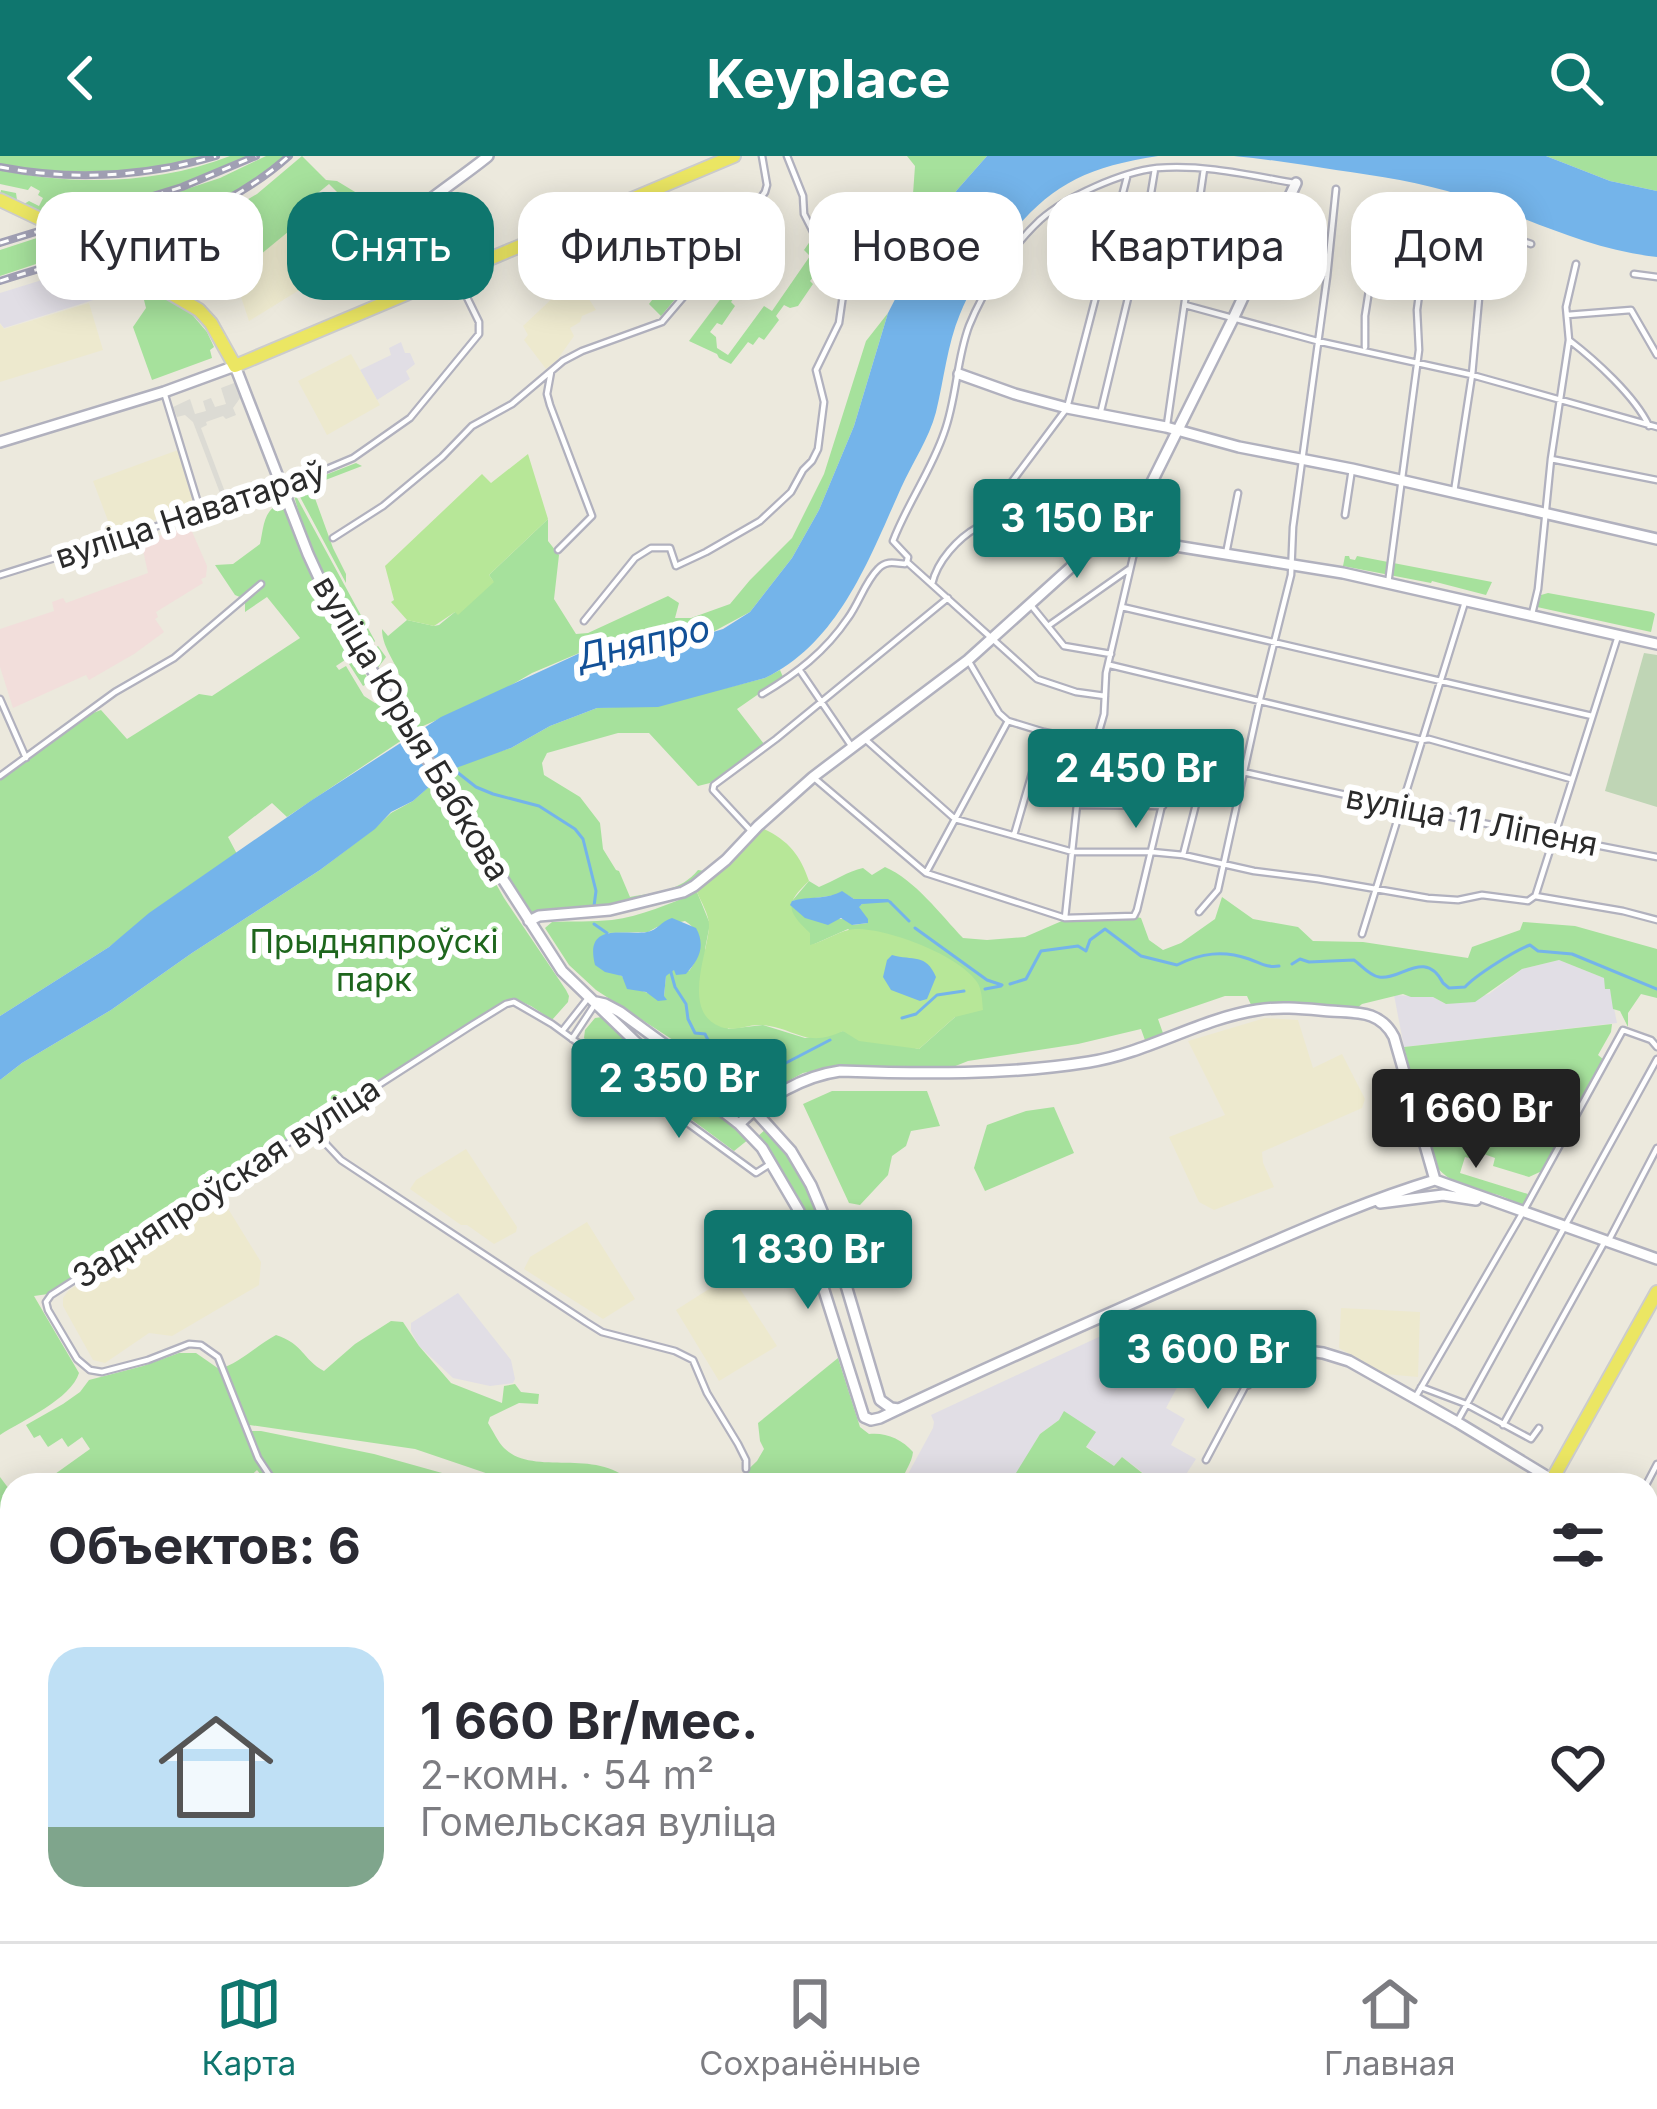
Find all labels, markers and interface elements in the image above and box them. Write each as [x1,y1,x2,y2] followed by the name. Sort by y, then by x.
[48,45,114,111] icon: back
[1543,45,1609,111] icon: search
[706,46,951,111] text: Keyplace
[36,192,263,300] chip: Купить
[287,192,494,300] chip: Снять
[518,192,785,300] chip: Фильтры
[809,192,1023,300] chip: Новое
[1047,192,1327,300] chip: Квартира
[1351,192,1527,300] chip: Дом
[50,451,330,577] street label: вуліца Наватараў
[953,479,1201,581] pin: 3 150 Br
[1000,494,1154,541] text: 3 150 Br
[305,568,519,888] street label: вуліца Юрыя Бабкова
[571,605,714,679] water label: Дняпро
[1012,729,1260,831] pin: 2 450 Br
[1055,744,1217,791] text: 2 450 Br
[1343,776,1601,864] street label: вуліца 11 Ліпеня
[250,921,498,999] park label: Прыдняпроўскі парк
[555,1039,803,1141] pin: 2 350 Br
[598,1054,760,1101] text: 2 350 Br
[65,1068,387,1296] street label: Задняпроўская вуліца
[1352,1069,1600,1171] pin: 1 660 Br
[1399,1084,1553,1131] text: 1 660 Br
[684,1210,932,1312] pin: 1 830 Br
[731,1225,885,1272] text: 1 830 Br
[1084,1310,1332,1412] pin: 3 600 Br
[1126,1325,1290,1372] text: 3 600 Br
[1545,1512,1611,1578] icon: filters
[48,1515,361,1576] text: Объектов: 6
[420,1690,758,1751] text: 1 660 Br/мес.
[144,1695,288,1839] icon: home
[1545,1734,1611,1800] icon: heart
[420,1751,714,1798] text: 2-комн. · 54 m²
[420,1798,777,1845] text: Гомельская вуліца
[202,1971,296,2083] tab: Карта
[699,1971,921,2083] tab: Сохранённые
[1324,1971,1455,2083] tab: Главная

